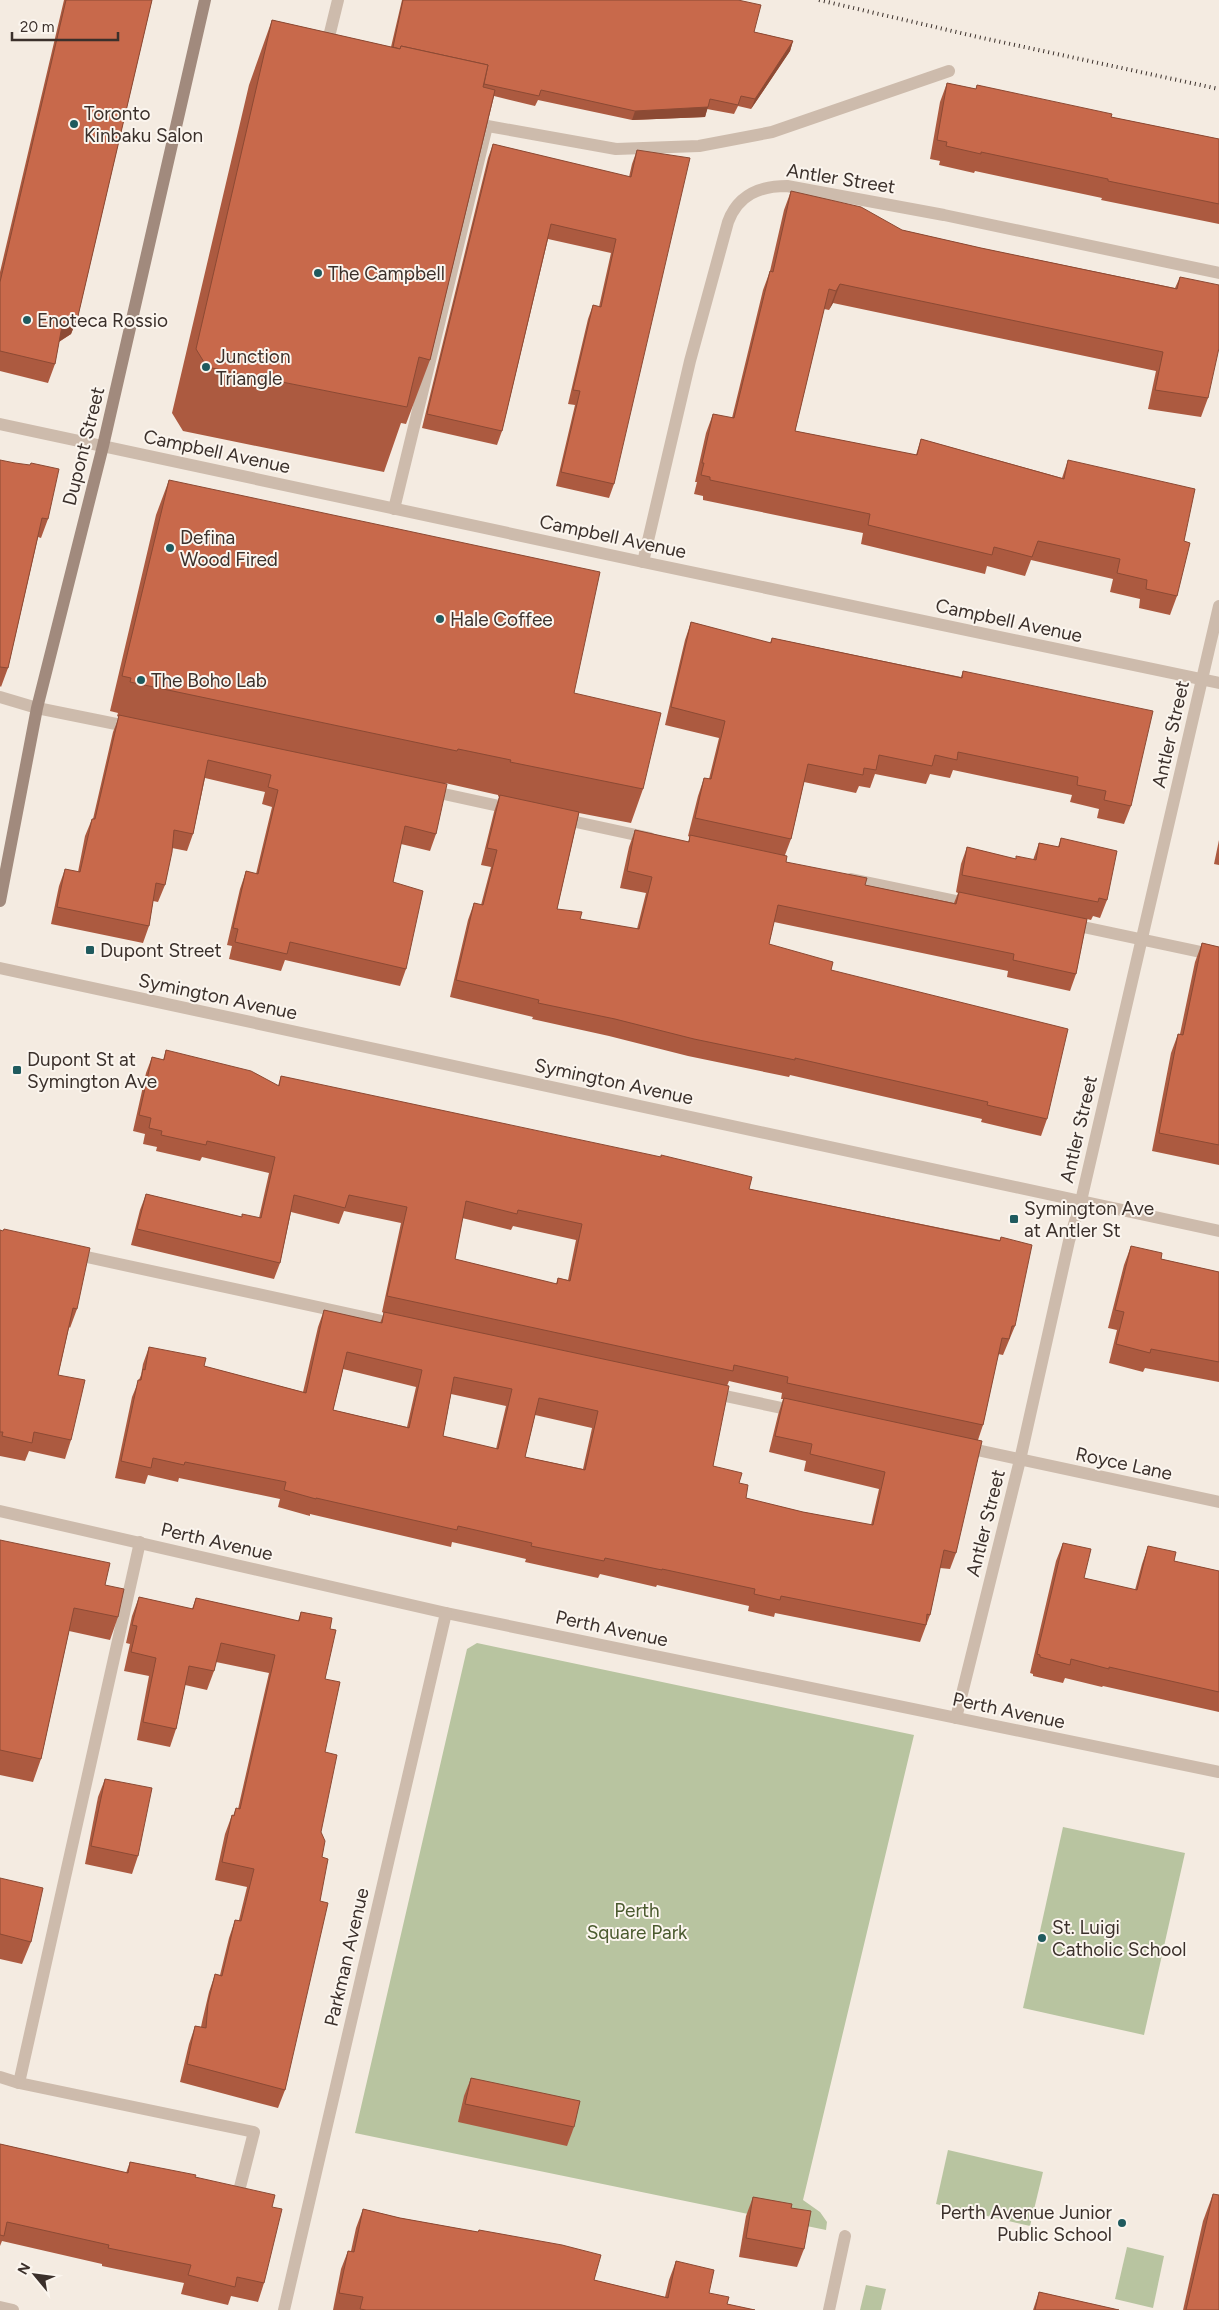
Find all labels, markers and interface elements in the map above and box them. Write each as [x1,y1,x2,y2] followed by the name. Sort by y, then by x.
[12,10,119,42] scale bar
[20,18,54,36] text: 20 m
[84,102,203,147] place label: Toronto Kinbaku Salon
[68,118,80,130] marker: Toronto Kinbaku Salon
[785,159,897,198] street label: Antler Street
[328,262,445,285] place label: The Campbell
[312,267,324,279] marker: The Campbell
[37,309,168,332] place label: Enoteca Rossio
[21,314,33,326] marker: Enoteca Rossio
[216,345,290,390] place label: Junction Triangle
[200,361,212,373] marker: Junction Triangle
[58,384,109,508] street label: Dupont Street
[141,425,292,478] street label: Campbell Avenue
[537,510,688,563] street label: Campbell Avenue
[180,526,278,571] place label: Defina Wood Fired
[164,542,176,554] marker: Defina Wood Fired
[933,594,1084,647] street label: Campbell Avenue
[450,608,553,631] place label: Hale Coffee
[434,613,446,625] marker: Hale Coffee
[151,669,267,692] place label: The Boho Lab
[135,674,147,686] marker: The Boho Lab
[1147,678,1194,790] street label: Antler Street
[100,939,222,962] place label: Dupont Street
[84,944,96,956] marker: Dupont Street
[136,968,299,1025] street label: Symington Avenue
[27,1048,157,1093] place label: Dupont St at Symington Ave
[532,1053,695,1110] street label: Symington Avenue
[11,1064,23,1076] marker: Dupont St at Symington Ave
[1055,1073,1102,1185] street label: Antler Street
[1024,1197,1154,1242] place label: Symington Ave at Antler St
[1008,1213,1020,1225] marker: Symington Ave at Antler St
[1073,1442,1174,1485] street label: Royce Lane
[961,1467,1010,1579] street label: Antler Street
[159,1517,275,1566] street label: Perth Avenue
[554,1605,670,1652] street label: Perth Avenue
[951,1687,1067,1734] street label: Perth Avenue
[319,1886,374,2029] street label: Parkman Avenue
[587,1899,688,1944] park label: Perth Square Park
[1052,1916,1187,1961] place label: St. Luigi Catholic School
[1036,1932,1048,1944] marker: St. Luigi Catholic School
[940,2201,1113,2246] place label: Perth Avenue Junior Public School
[1116,2217,1128,2229] marker: Perth Avenue Junior Public School
[10,2250,60,2300] north arrow
[14,2260,34,2278] text: N

